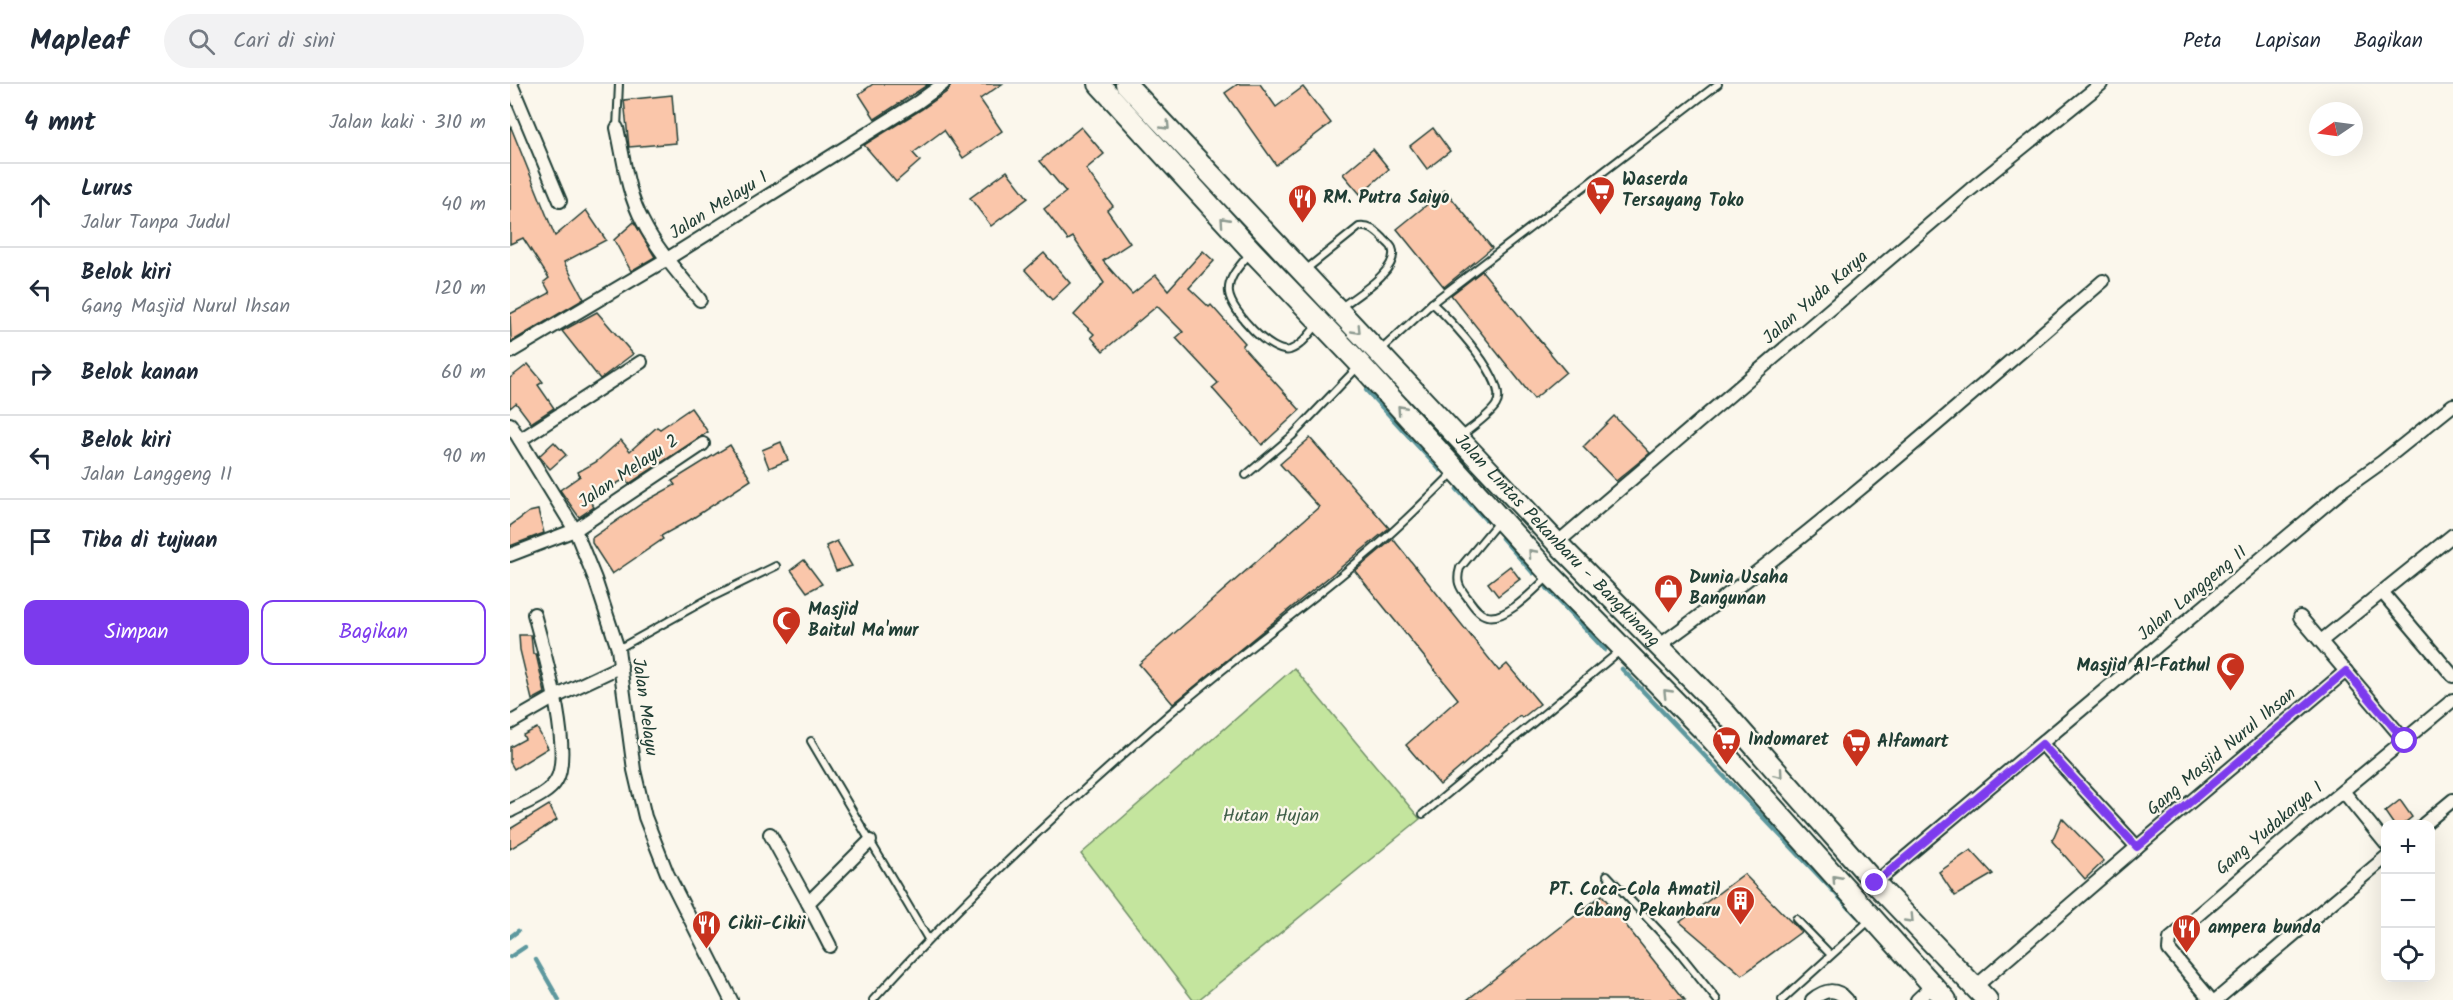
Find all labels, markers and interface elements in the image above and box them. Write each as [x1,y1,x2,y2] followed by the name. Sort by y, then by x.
[164,14,584,68] search box
[30,19,128,64] text: Mapleaf
[233,24,335,59] text: Cari di sini
[185,25,218,58] icon: search
[2183,25,2222,58] text: Peta
[2255,25,2321,58] text: Lapisan
[2354,25,2423,58] text: Bagikan
[24,102,96,144] text: 4 mnt
[2309,102,2363,156] north arrow
[329,107,486,139] text: Jalan kaki · 310 m
[1159,120,1170,130] one-way arrow
[664,164,774,248] street label: Jalan Melayu 1
[1622,166,1744,216] place label: Waserda Tersayang Toko
[81,172,133,207] text: Lurus
[1585,174,1617,216] supermarket icon: Waserda Tersayang Toko
[1286,182,1318,224] restaurant icon: RM. Putra Saiyo
[1323,184,1449,213] place label: RM. Putra Saiyo
[24,189,57,222] icon: ahead
[441,189,486,221] text: 40 m
[81,207,230,239] text: Jalur Tanpa Judul
[1220,217,1231,227] one-way arrow
[1757,244,1875,352] street label: Jalan Yuda Karya
[81,256,171,291] text: Belok kiri
[24,273,57,306] icon: left
[434,273,486,305] text: 120 m
[81,291,290,323] text: Gang Masjid Nurul Ihsan
[1350,323,1361,333] one-way arrow
[81,356,198,391] text: Belok kanan
[24,357,57,390] icon: right
[441,357,486,389] text: 60 m
[1397,405,1408,415] one-way arrow
[81,424,171,459] text: Belok kiri
[573,427,685,517] street label: Jalan Melayu 2
[1447,427,1667,654] street label: Jalan Lintas Pekanbaru - Bangkinang
[24,441,57,474] icon: left
[442,441,486,473] text: 90 m
[81,459,232,491] text: Jalan Langgeng II
[81,524,217,559] text: Tiba di tujuan
[24,525,57,558] icon: arrive
[2132,539,2254,649] street label: Jalan Langgeng II
[1528,549,1539,559] one-way arrow
[1689,564,1788,614] place label: Dunia Usaha Bangunan
[1652,572,1684,614] shop icon: Dunia Usaha Bangunan
[808,596,920,646] place label: Masjid Baitul Ma'mur
[24,600,249,665] button: Simpan
[261,600,486,665] button: Bagikan
[771,604,803,646] mosque icon: Masjid Baitul Ma'mur
[2215,650,2247,692] mosque icon: Masjid Al-Fathul
[2076,652,2210,681] place label: Masjid Al-Fathul
[623,656,665,758] street label: Jalan Melayu
[2141,680,2303,824] street label: Gang Masjid Nurul Ihsan
[1664,689,1675,700] one-way arrow
[1711,724,1743,766] supermarket icon: Indomaret
[1748,726,1830,755] place label: Indomaret
[1840,726,1872,768] supermarket icon: Alfamart
[2391,727,2417,753] route start
[1877,728,1950,757] place label: Alfamart
[1772,767,1783,778] one-way arrow
[2209,775,2331,883] street label: Gang Yudakarya I
[1223,802,1319,831] park label: Hutan Hujan
[2381,820,2435,982] map controls
[2381,820,2435,874] button: +
[1861,869,1887,895] route end
[2381,874,2435,928] button: −
[1549,876,1720,926] place label: PT. Coca-Cola Amatil Cabang Pekanbaru
[1832,876,1843,886] one-way arrow
[1725,884,1757,926] building icon: PT. Coca-Cola Amatil Cabang Pekanbaru
[691,908,723,950] restaurant icon: Cikii-Cikii
[728,910,806,939] place label: Cikii-Cikii
[1903,912,1914,923] one-way arrow
[2171,912,2203,954] restaurant icon: ampera bunda
[2208,914,2321,943] place label: ampera bunda
[2381,928,2435,982] button: locate

